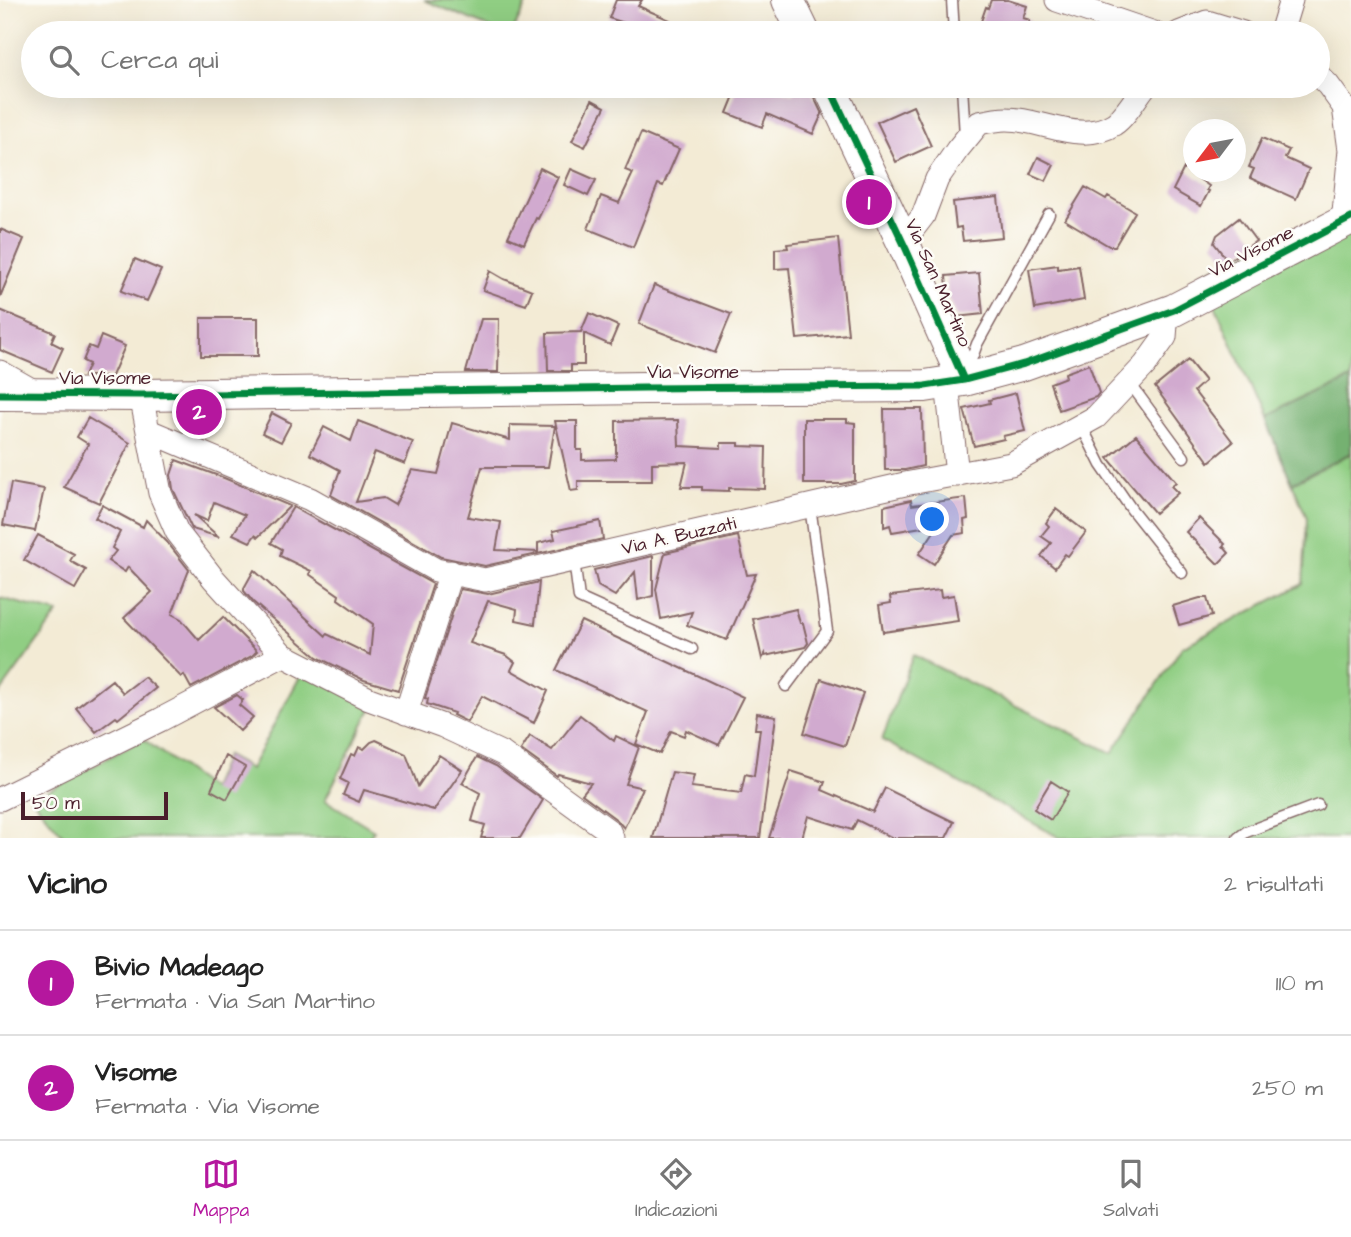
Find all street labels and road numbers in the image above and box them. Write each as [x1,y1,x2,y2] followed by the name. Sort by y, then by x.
[898,215,978,352] street label: Via San Martino
[1204,219,1298,285] street label: Via Visome
[647,359,739,386] street label: Via Visome
[59,365,151,392] street label: Via Visome
[619,510,739,562] street label: Via A. Buzzati

